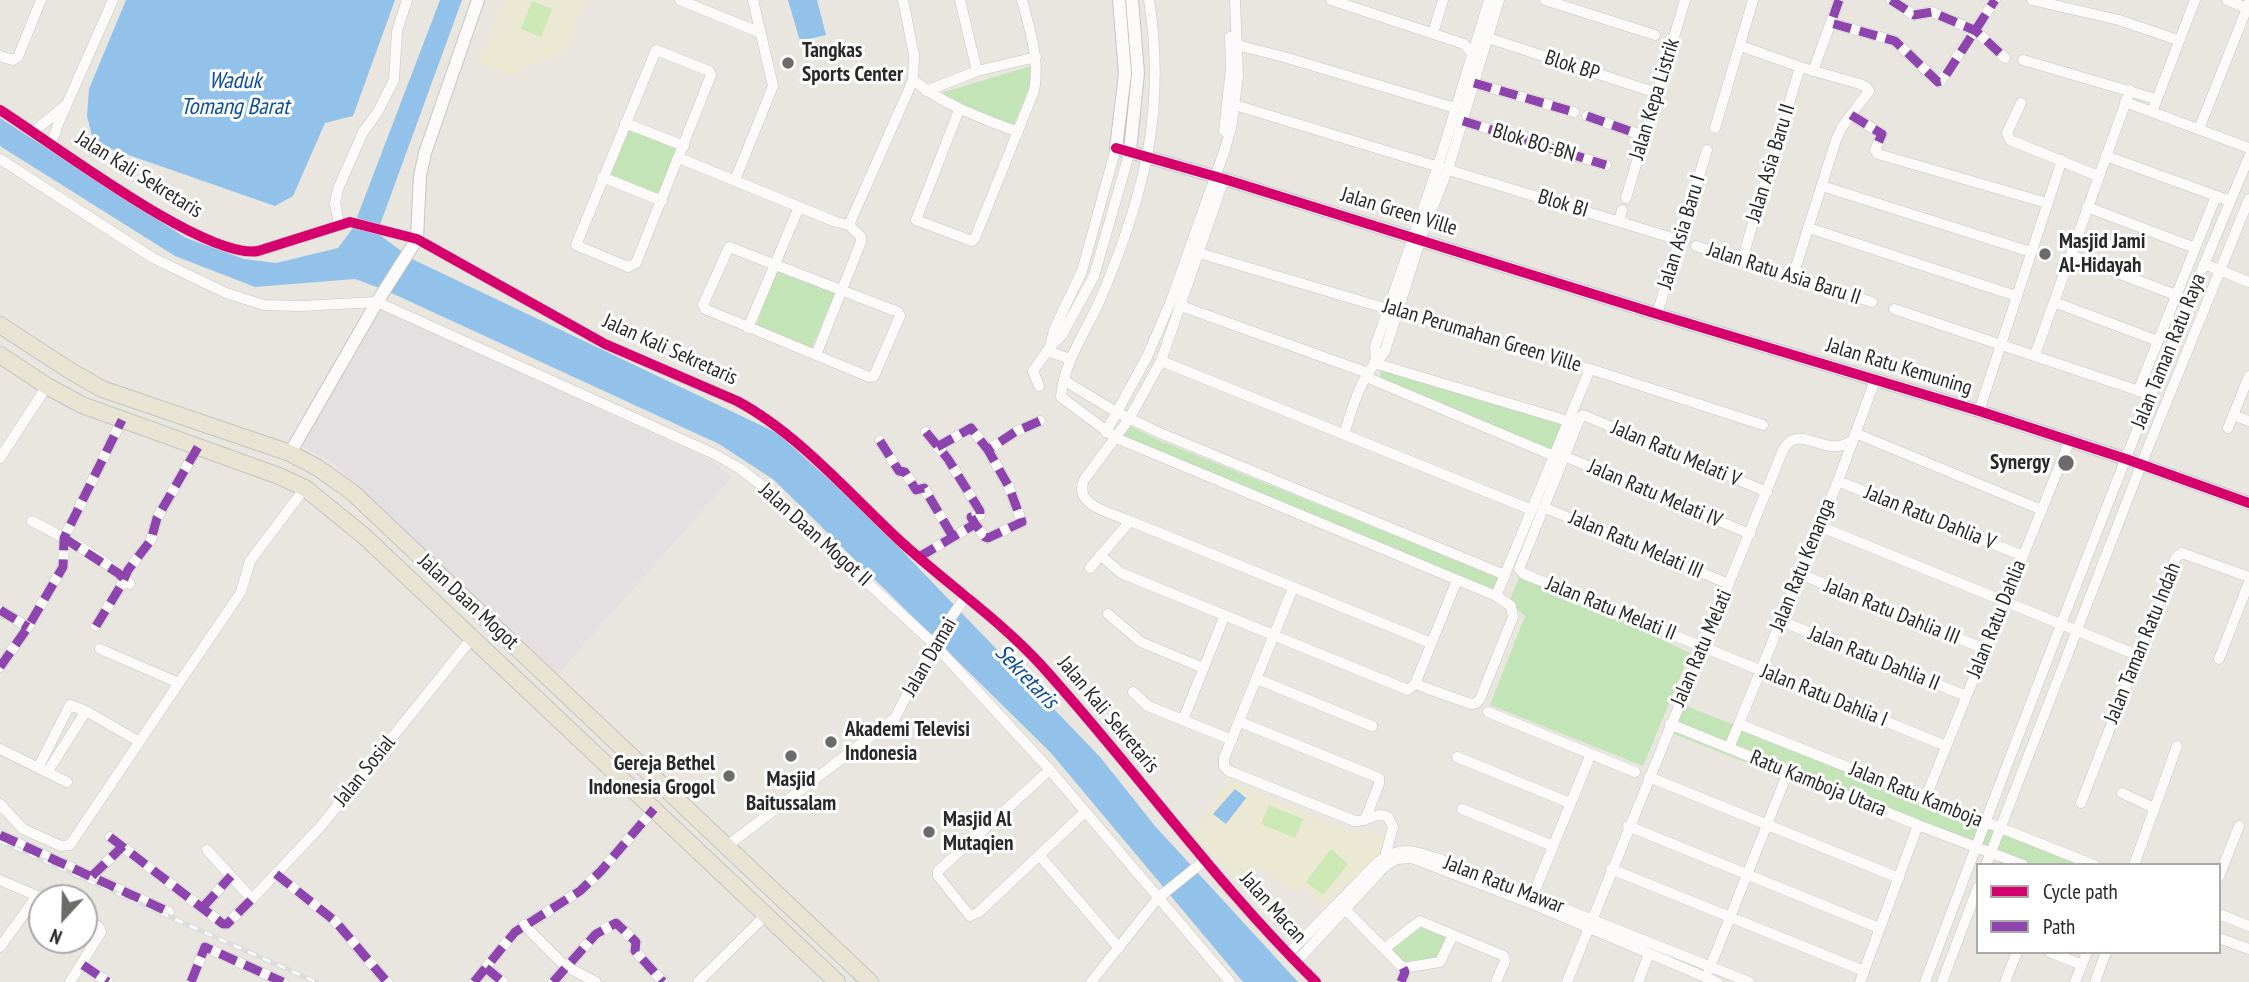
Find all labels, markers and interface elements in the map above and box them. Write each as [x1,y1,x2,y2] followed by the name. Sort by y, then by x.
[1625,35,1685,163] street label: Jalan Kepa Listrik
[802,38,903,88] place label: Tangkas Sports Center
[1542,45,1602,87] street label: Blok BP
[780,55,796,71] marker: Tangkas Sports Center
[181,67,289,121] water label: Waduk Tomang Barat
[1741,101,1801,225] street label: Jalan Asia Baru II
[1490,118,1578,168] street label: Blok BO-BN
[71,126,207,224] street label: Jalan Kali Sekretaris
[1653,172,1711,292] street label: Jalan Asia Baru I
[1338,182,1460,242] street label: Jalan Green Ville
[1535,184,1591,224] street label: Blok BI
[2059,229,2145,279] place label: Masjid Jami Al-Hidayah
[1704,237,1864,311] street label: Jalan Ratu Asia Baru II
[2037,246,2053,262] marker: Masjid Jami Al-Hidayah
[2126,270,2212,432] street label: Jalan Taman Ratu Raya
[1380,294,1584,378] street label: Jalan Perumahan Green Ville
[599,309,741,391] street label: Jalan Kali Sekretaris
[1823,333,1975,401] street label: Jalan Ratu Kemuning
[1608,415,1744,493] street label: Jalan Ratu Melati V
[1990,450,2050,476] place label: Synergy
[2056,453,2076,473] marker: Synergy
[1584,454,1726,534] street label: Jalan Ratu Melati IV
[754,478,876,592] street label: Jalan Daan Mogot II
[1861,480,1999,556] street label: Jalan Ratu Dahlia V
[1765,495,1841,635] street label: Jalan Ratu Kenanga
[1565,505,1707,585] street label: Jalan Ratu Melati III
[412,549,524,655] street label: Jalan Daan Mogot
[1962,556,2032,682] street label: Jalan Ratu Dahlia
[2099,559,2187,727] street label: Jalan Taman Ratu Indah
[1542,571,1680,647] street label: Jalan Ratu Melati II
[1821,573,1963,651] street label: Jalan Ratu Dahlia III
[1666,586,1738,710] street label: Jalan Ratu Melati
[897,613,963,701] street label: Jalan Damai
[1805,621,1943,697] street label: Jalan Ratu Dahlia II
[989,639,1063,715] water label: Sekretaris
[1052,652,1164,778] street label: Jalan Kali Sekretaris
[1757,659,1891,733] street label: Jalan Ratu Dahlia I
[845,717,970,767] place label: Akademi Televisi Indonesia
[329,731,401,811] street label: Jalan Sosial
[823,734,839,750] marker: Akademi Televisi Indonesia
[1746,745,1890,823] street label: Ratu Kamboja Utara
[783,748,799,764] marker: Masjid Baitussalam
[589,751,715,801] place label: Gereja Bethel Indonesia Grogol
[1846,757,1986,833] street label: Jalan Ratu Kamboja
[746,767,836,817] place label: Masjid Baitussalam
[721,768,737,784] marker: Gereja Bethel Indonesia Grogol
[943,807,1014,857] place label: Masjid Al Mutaqien
[921,824,937,840] marker: Masjid Al Mutaqien
[1440,851,1568,919] street label: Jalan Ratu Mawar
[1976,863,2221,954] legend
[1234,867,1312,949] street label: Jalan Macan
[2043,878,2118,905] text: Cycle path
[28,884,98,954] north arrow
[2043,913,2075,940] text: Path
[47,924,65,950] text: N

